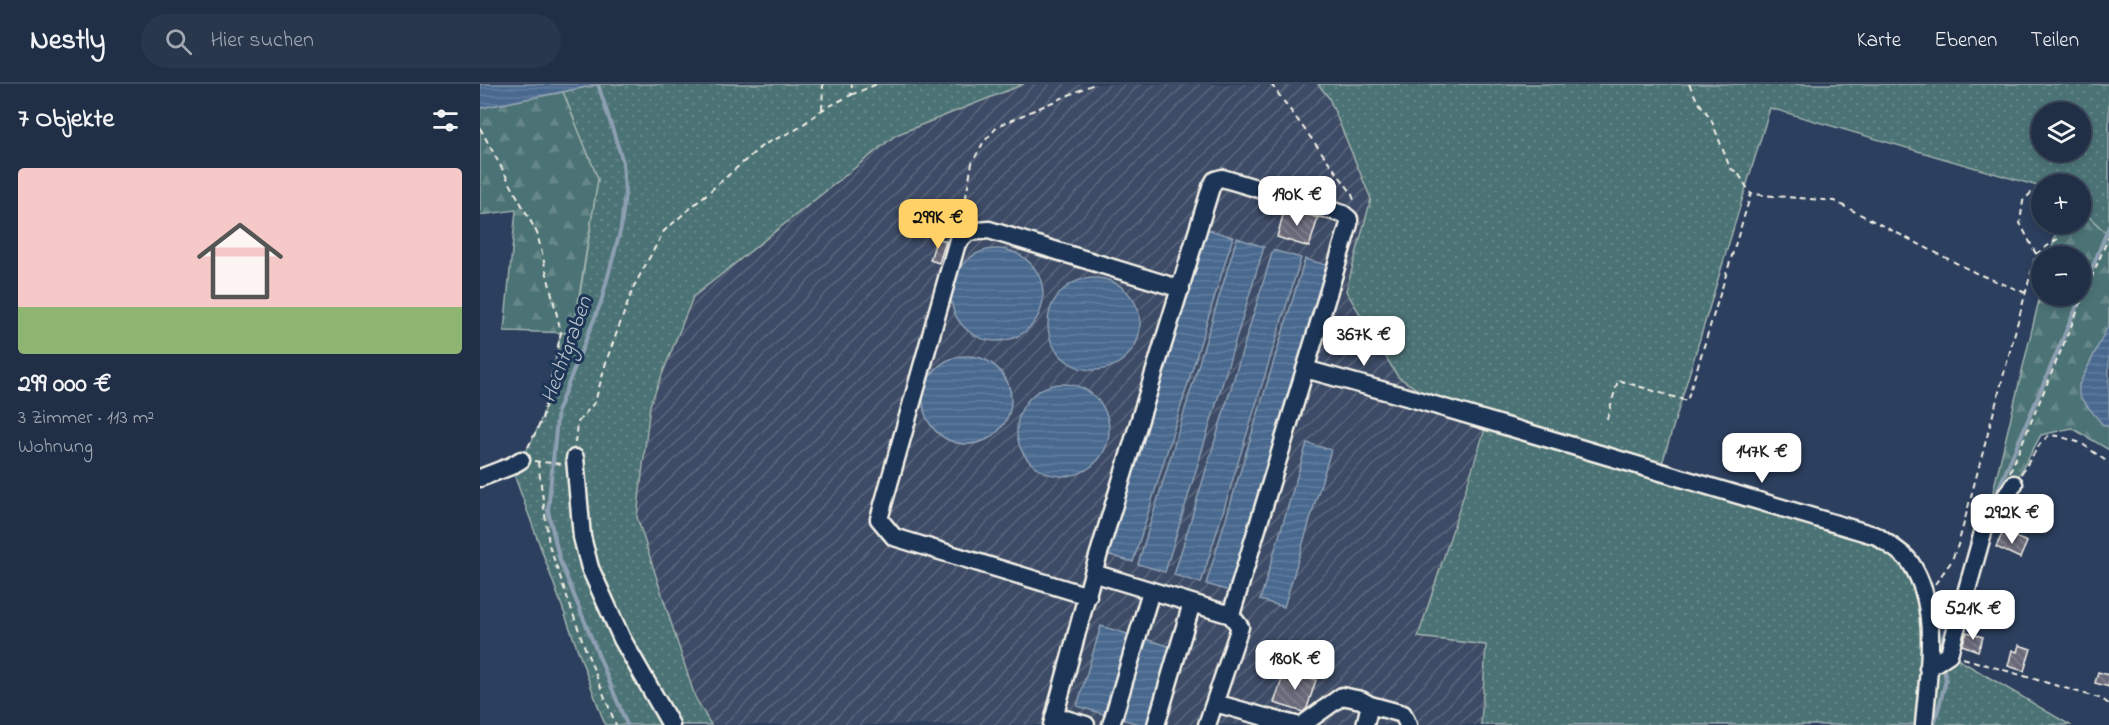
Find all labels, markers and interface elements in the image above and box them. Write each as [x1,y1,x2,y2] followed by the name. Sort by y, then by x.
[141,14,561,68] search box
[30,21,105,62] text: Nestly
[162,25,195,58] icon: search
[210,25,314,57] text: Hier suchen
[1857,26,1901,56] text: Karte
[1934,26,1997,56] text: Ebenen
[2030,26,2079,56] text: Teilen
[18,101,114,139] text: 7 Objekte
[2031,102,2091,306] map controls
[2031,102,2091,162] button: layers
[429,104,462,137] icon: filters
[2031,174,2091,234] button: +
[1248,176,1346,227] pin: 190K €
[1272,181,1322,210] text: 190K €
[889,199,987,250] pin: 299K €
[913,204,963,233] text: 299K €
[186,207,294,315] icon: home
[2031,246,2091,306] button: −
[534,291,602,408] water label: Hechtgraben
[1315,316,1413,367] pin: 367K €
[1337,321,1391,350] text: 367K €
[18,366,111,404] text: 299 000 €
[18,404,154,433] text: 3 Zimmer · 113 m²
[18,433,93,462] text: Wohnung
[1713,433,1811,484] pin: 147K €
[1736,438,1788,467] text: 147K €
[1963,494,2061,545] pin: 292K €
[1985,499,2039,528] text: 292K €
[1924,590,2022,641] pin: 521K €
[1945,595,2001,624] text: 521K €
[1246,640,1344,691] pin: 180K €
[1269,645,1321,674] text: 180K €

